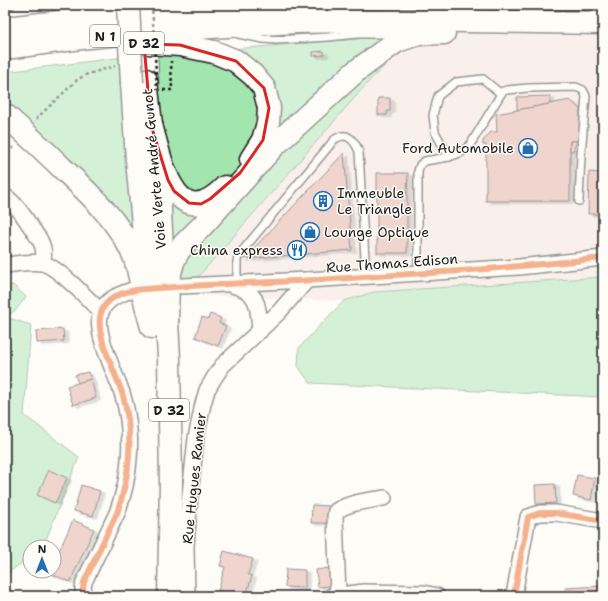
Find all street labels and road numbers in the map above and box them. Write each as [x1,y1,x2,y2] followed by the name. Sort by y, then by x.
[90,25,120,47] road number: N 1
[124,32,164,54] road number: D 32
[138,88,170,250] street label: Voie Verte André Gunot
[326,249,459,277] street label: Rue Thomas Edison
[149,399,189,421] road number: D 32
[178,411,210,545] street label: Rue Hugues Ramier

